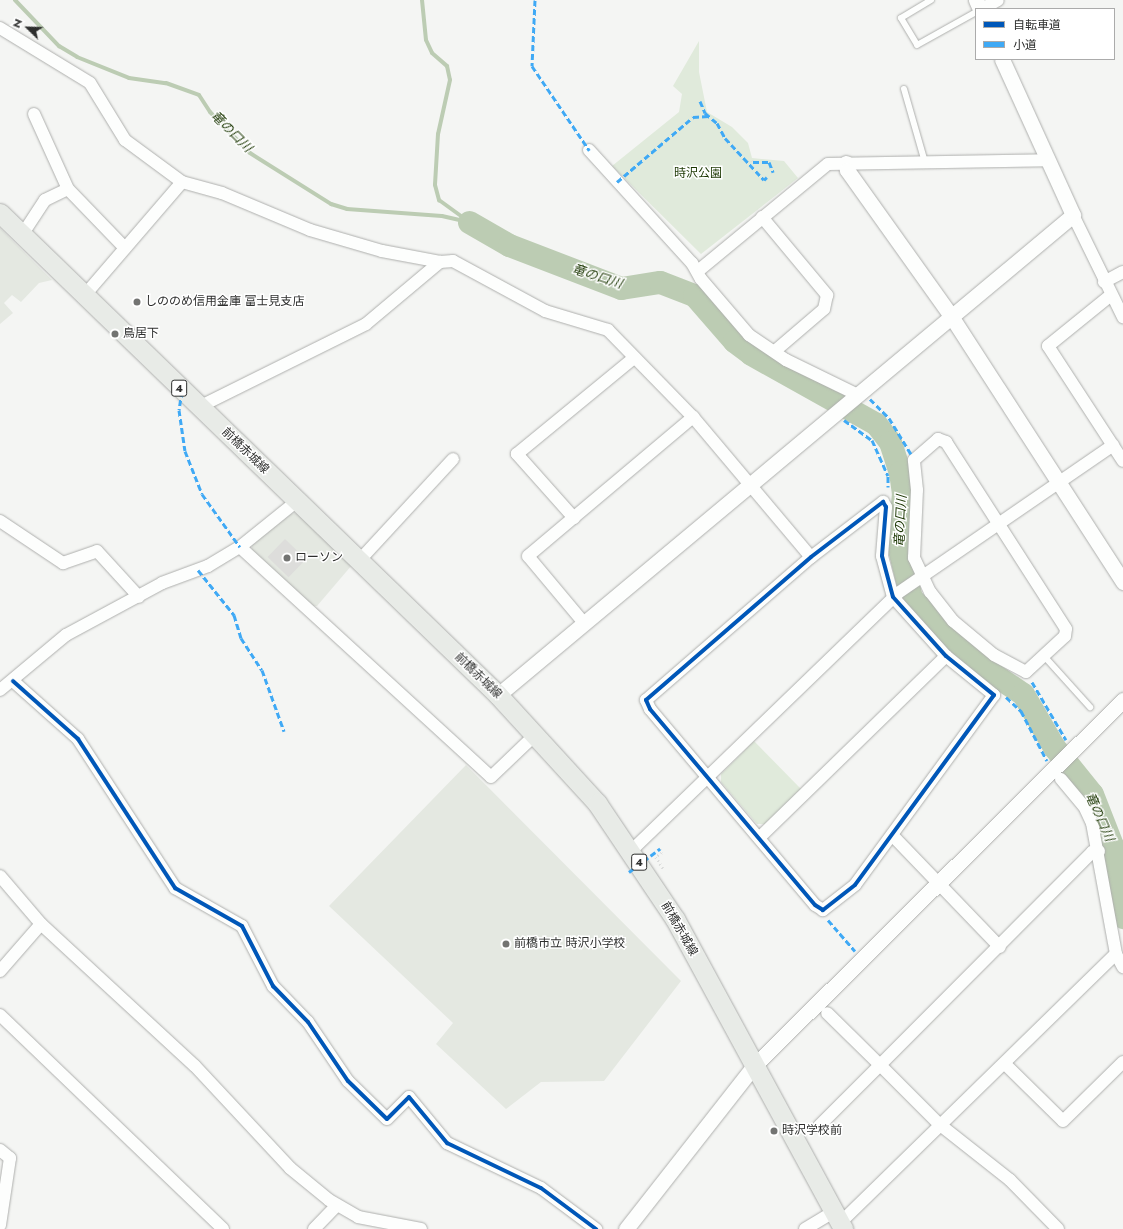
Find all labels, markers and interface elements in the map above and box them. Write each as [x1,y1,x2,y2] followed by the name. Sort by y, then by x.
[8,8,48,48] north arrow
[975,8,1115,60] legend
[8,16,26,30] text: N
[1013,16,1061,34] text: 自転車道
[1013,36,1037,54] text: 小道
[207,108,255,156] water label: 竜の口川
[674,167,722,181] park label: 時沢公園
[570,262,624,292] water label: 竜の口川
[145,295,305,309] place label: しののめ信用金庫 富士見支店
[132,297,142,307] marker: しののめ信用金庫 富士見支店
[123,327,159,341] place label: 鳥居下
[110,329,120,339] marker: 鳥居下
[171,379,187,397] road number: 4
[218,425,272,477] street label: 前橋赤城線
[892,495,910,547] water label: 竜の口川
[295,551,343,565] place label: ローソン
[282,553,292,563] marker: ローソン
[451,650,505,702] street label: 前橋赤城線
[1081,790,1117,844] water label: 竜の口川
[631,853,647,871] road number: 4
[658,899,700,959] street label: 前橋赤城線
[514,937,626,951] place label: 前橋市立 時沢小学校
[501,939,511,949] marker: 前橋市立 時沢小学校
[782,1124,842,1138] place label: 時沢学校前
[769,1126,779,1136] marker: 時沢学校前

